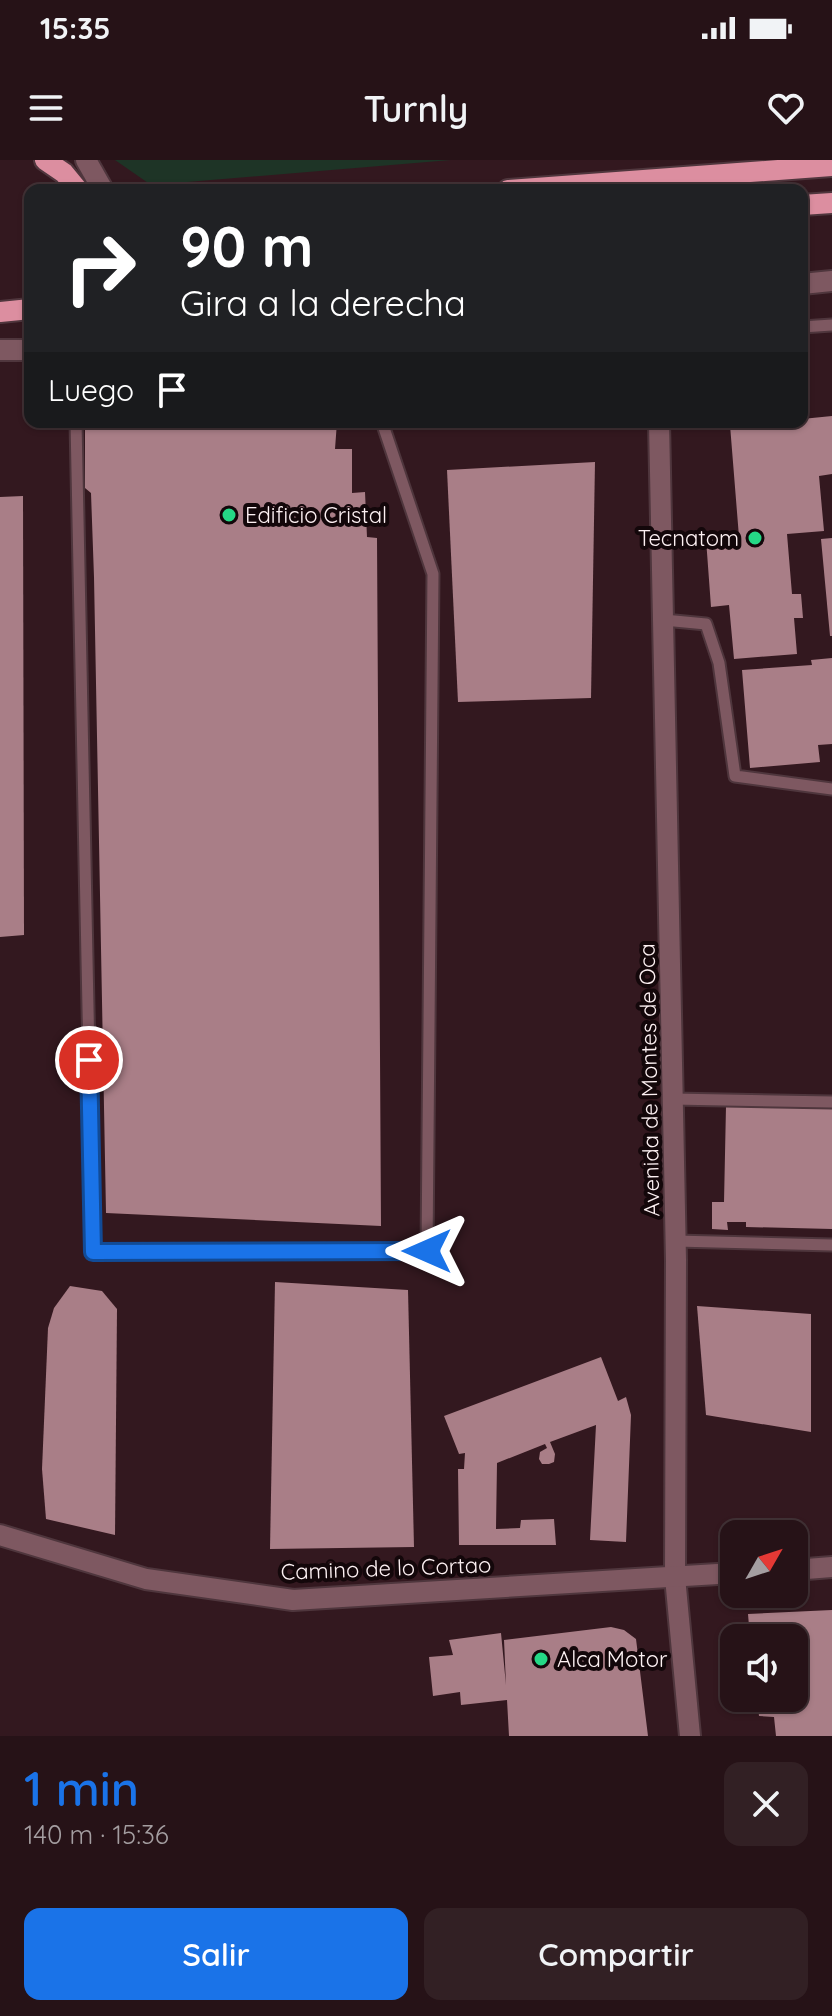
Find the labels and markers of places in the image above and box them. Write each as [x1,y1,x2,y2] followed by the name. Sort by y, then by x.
[245,501,387,529] place label: Edificio Cristal
[220,506,238,524] marker: Edificio Cristal
[638,524,739,552] place label: Tecnatom
[746,529,764,547] marker: Tecnatom
[55,1026,123,1094] pin
[557,1645,668,1673] place label: Alca Motor
[532,1650,550,1668] marker: Alca Motor

